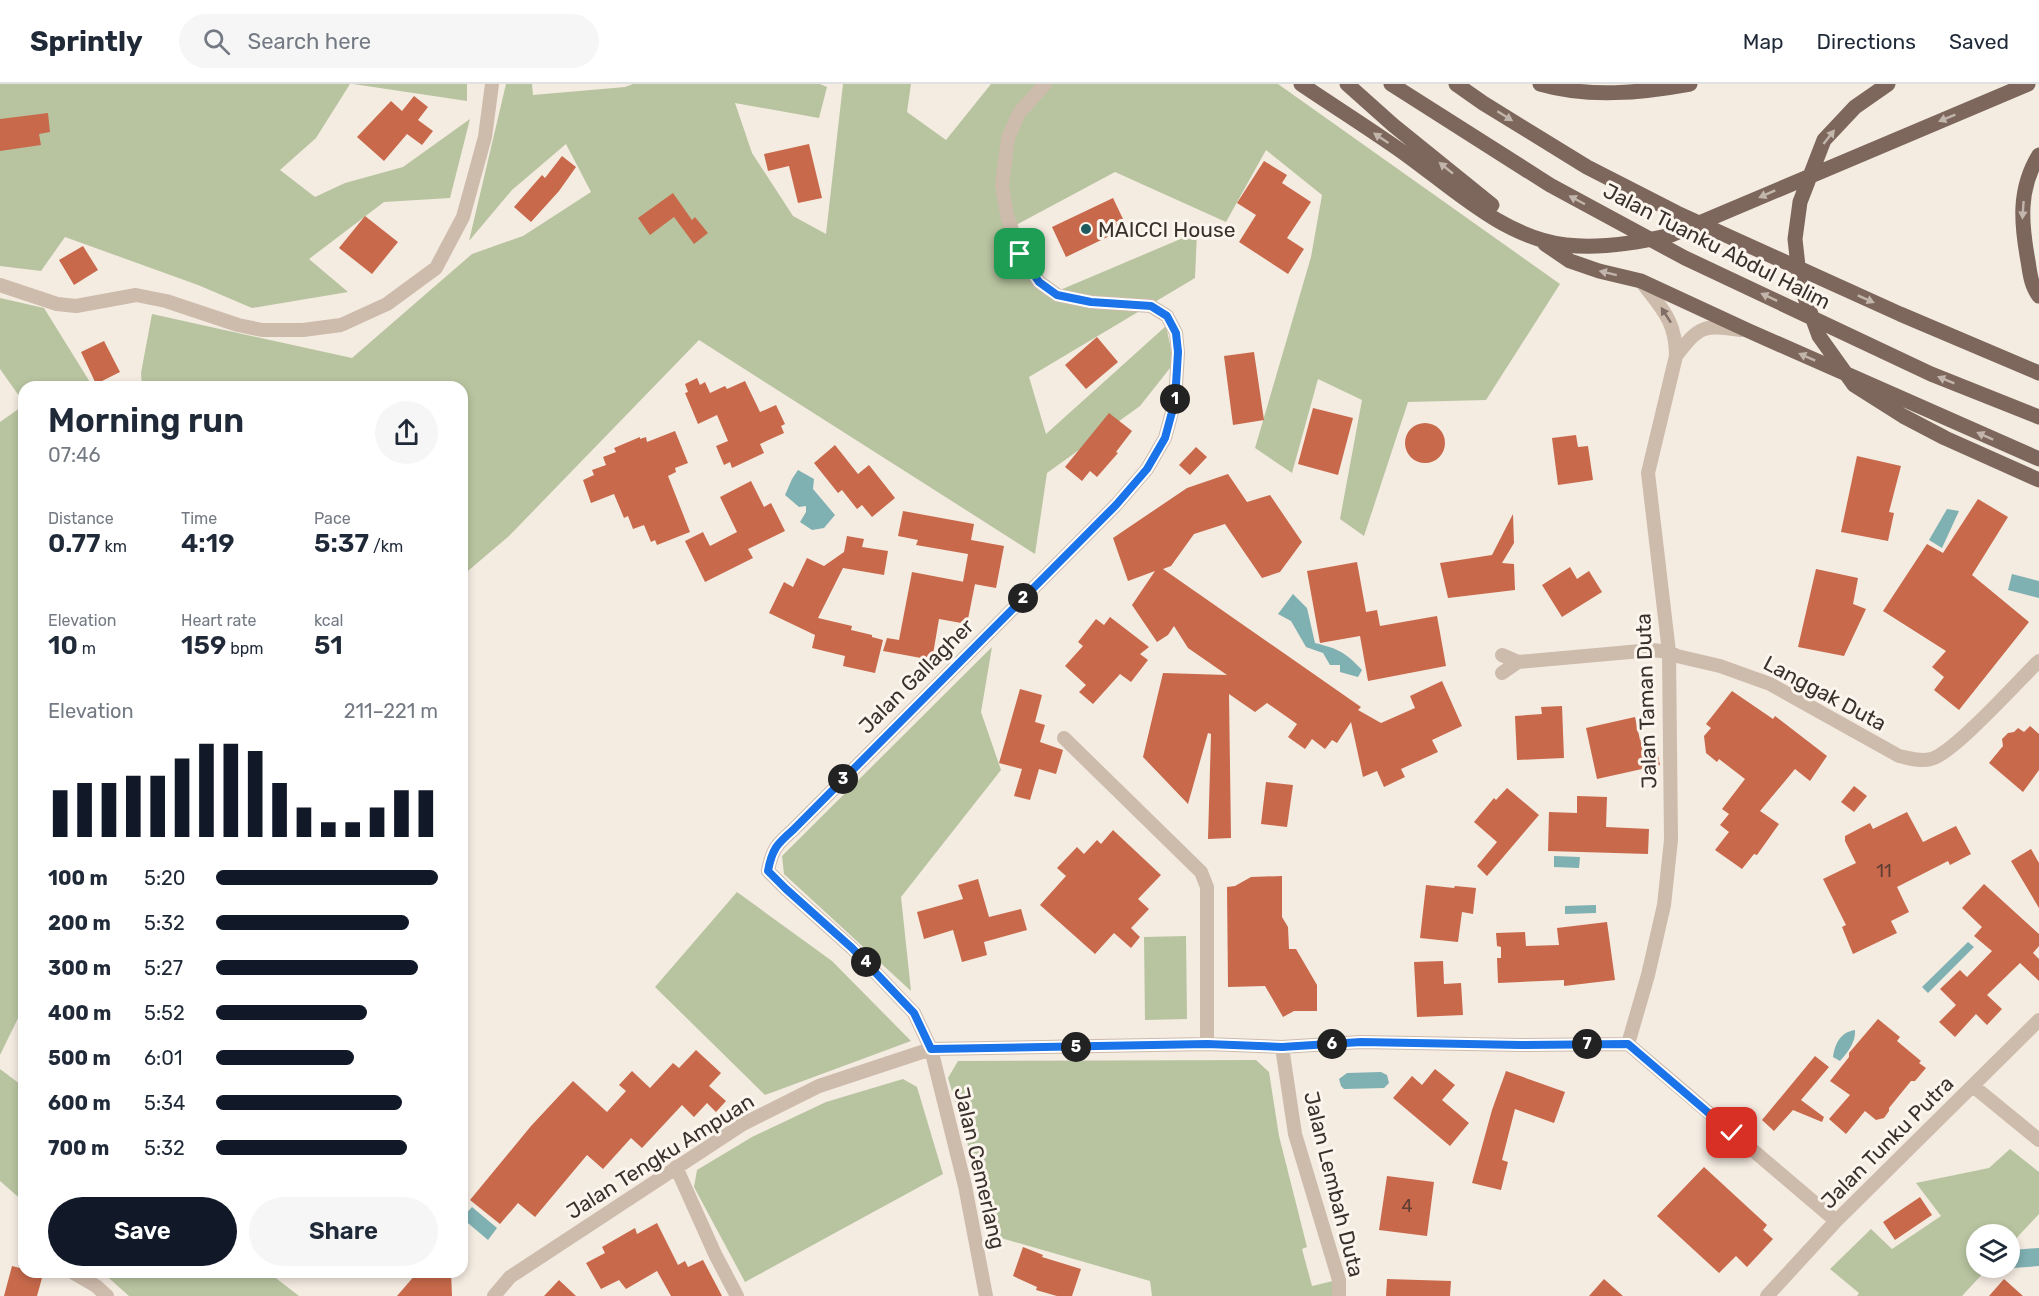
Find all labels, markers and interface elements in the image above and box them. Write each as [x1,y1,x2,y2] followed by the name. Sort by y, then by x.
[179,14,599,68] search box
[30,25,143,58] text: Sprintly
[200,25,233,58] icon: search
[248,28,371,55] text: Search here
[1743,29,1784,54] text: Map
[1817,29,1916,54] text: Directions
[1949,29,2009,54] text: Saved
[1497,111,1513,122] one-way arrow
[1938,114,1956,123] one-way arrow
[1822,129,1834,144] one-way arrow
[1374,132,1390,144] one-way arrow
[1439,162,1454,175] one-way arrow
[1599,178,1835,314] street label: Jalan Tuanku Abdul Halim
[1758,189,1776,199] one-way arrow
[1568,195,1585,204] one-way arrow
[2018,201,2027,220] one-way arrow
[1098,217,1236,242] place label: MAICCI House
[1079,222,1093,236] marker: MAICCI House
[994,228,1045,279] pin
[1003,237,1036,270] icon: arrive
[1599,268,1618,278] one-way arrow
[1760,293,1777,302] one-way arrow
[1857,294,1875,304] one-way arrow
[1660,308,1672,324] one-way arrow
[1798,352,1816,361] one-way arrow
[1936,375,1954,385] one-way arrow
[1160,384,1190,414] pin: 1
[1171,389,1179,408] text: 1
[48,401,244,440] text: Morning run
[375,401,438,464] button: share
[1976,431,1994,441] one-way arrow
[48,443,101,467] text: 07:46
[48,509,114,528] text: Distance
[181,509,217,528] text: Time
[314,509,351,528] text: Pace
[48,528,101,559] text: 0.77
[181,528,235,559] text: 4:19
[314,528,369,559] text: 5:37
[101,537,127,556] text: km
[369,537,403,556] text: /km
[1008,583,1038,613] pin: 2
[1018,588,1028,607] text: 2
[48,611,117,630] text: Elevation
[181,611,256,630] text: Heart rate
[314,611,343,630] text: kcal
[853,613,979,739] street label: Jalan Gallagher
[1630,613,1662,789] street label: Jalan Taman Duta
[48,630,78,661] text: 10
[181,630,226,661] text: 159
[314,630,343,661] text: 51
[78,639,96,658] text: m
[226,639,263,658] text: bpm
[1759,650,1891,736] street label: Langgak Duta
[48,699,134,723] text: Elevation
[344,699,438,723] text: 211–221 m
[828,764,858,794] pin: 3
[838,769,848,788] text: 3
[1876,860,1892,882] house number: 11
[48,866,108,890] text: 100 m
[144,866,185,890] text: 5:20
[48,911,111,935] text: 200 m
[144,911,185,935] text: 5:32
[851,947,881,977] pin: 4
[861,952,871,971] text: 4
[48,956,111,980] text: 300 m
[144,956,183,980] text: 5:27
[48,1001,111,1025] text: 400 m
[144,1001,185,1025] text: 5:52
[1317,1029,1347,1059] pin: 6
[1572,1029,1602,1059] pin: 7
[1061,1032,1091,1062] pin: 5
[1327,1034,1337,1053] text: 6
[1582,1034,1592,1053] text: 7
[1071,1037,1081,1056] text: 5
[48,1046,111,1070] text: 500 m
[144,1046,182,1070] text: 6:01
[1816,1071,1958,1213] street label: Jalan Tunku Putra
[949,1085,1011,1251] street label: Jalan Cemerlang
[562,1088,758,1224] street label: Jalan Tengku Ampuan
[1299,1089,1369,1279] street label: Jalan Lembah Duta
[48,1091,111,1115] text: 600 m
[144,1091,185,1115] text: 5:34
[1706,1107,1757,1158] pin
[1715,1116,1748,1149] icon: check
[48,1136,109,1160] text: 700 m
[144,1136,185,1160] text: 5:32
[1401,1195,1413,1217] house number: 4
[48,1197,237,1266] button: Save
[249,1197,438,1266] button: Share
[1966,1224,2020,1278] map controls
[1966,1224,2020,1278] button: layers

